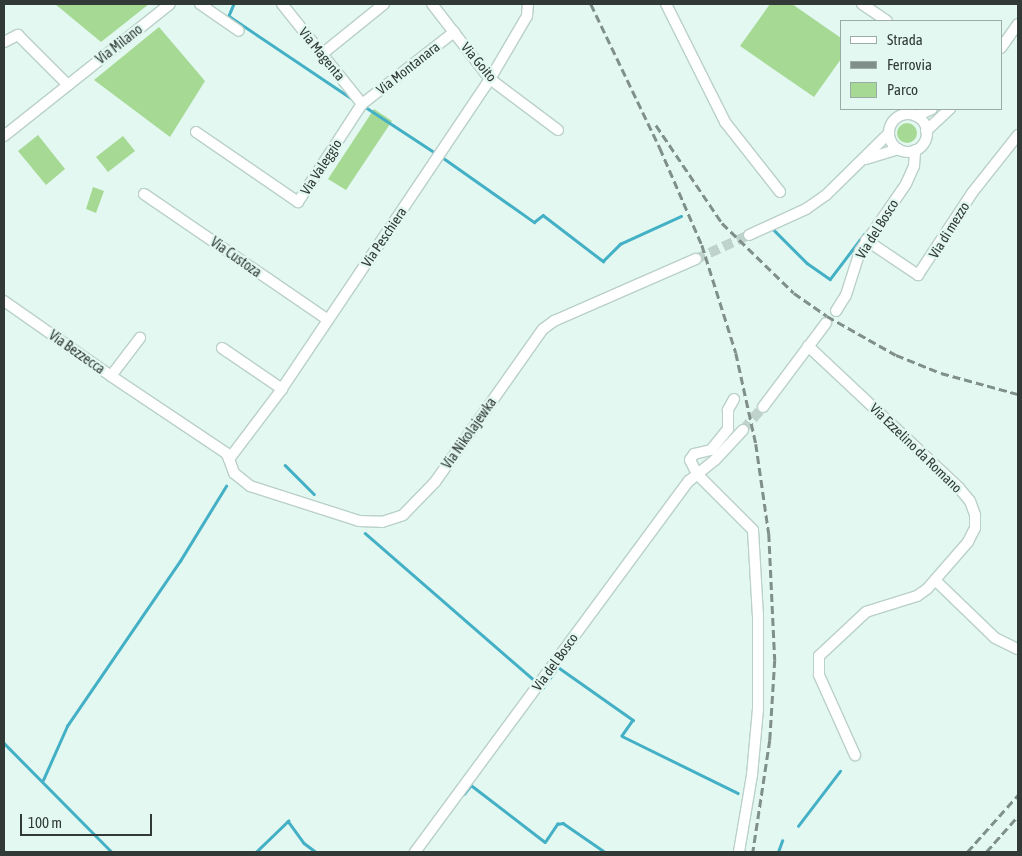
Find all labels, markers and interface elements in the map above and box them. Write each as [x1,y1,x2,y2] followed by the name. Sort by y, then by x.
[840,20,1002,110] legend
[92,21,146,67] street label: Via Milano
[295,24,349,84] street label: Via Magenta
[887,31,923,48] text: Strada
[373,38,443,98] street label: Via Montanara
[458,39,500,85] street label: Via Goito
[887,56,932,73] text: Ferrovia
[887,81,918,98] text: Parco
[297,136,345,198] street label: Via Valeggio
[852,196,902,262] street label: Via del Bosco
[925,199,973,261] street label: Via di mezzo
[358,204,410,270] street label: Via Peschiera
[207,233,265,281] street label: Via Custoza
[46,327,108,377] street label: Via Bezzecca
[438,394,500,472] street label: Via Nikolajewka
[866,400,966,496] street label: Via Ezzelino da Romano
[528,630,582,694] street label: Via del Bosco
[22,804,155,836] scale bar
[28,814,62,831] text: 100 m

